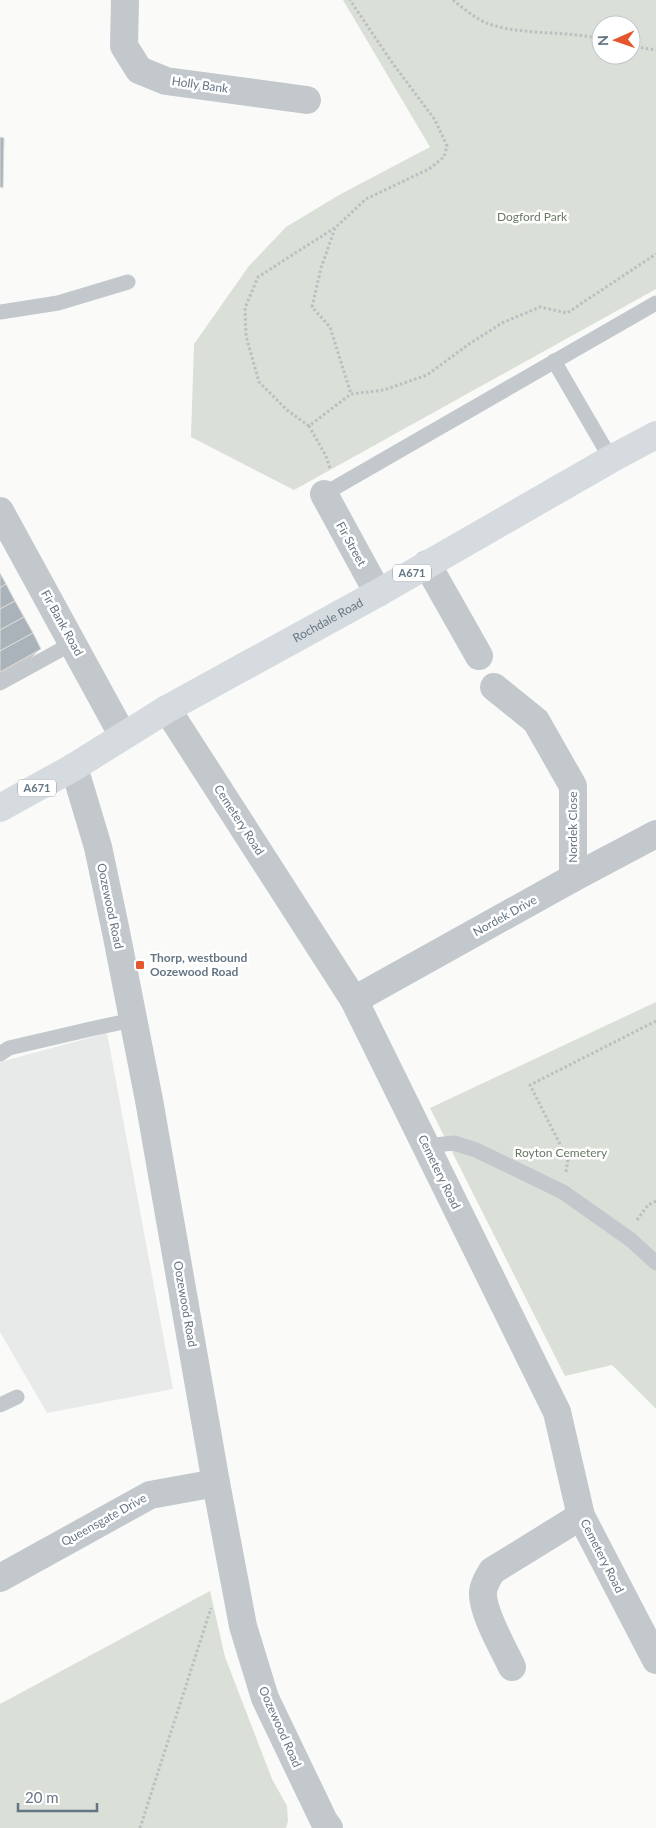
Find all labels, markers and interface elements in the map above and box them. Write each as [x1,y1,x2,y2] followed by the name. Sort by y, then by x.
[591,15,641,65] north arrow
[594,35,611,46] text: N
[171,73,230,96] street label: Holly Bank
[497,209,568,224] park label: Dogford Park
[333,519,370,569] street label: Fir Street
[393,564,431,582] road number: A671
[38,587,87,658] street label: Fir Bank Road
[290,595,366,645] street label: Rochdale Road
[18,780,56,796] road number: A671
[211,782,268,858] street label: Cemetery Road
[565,791,580,863] street label: Nordek Close
[94,862,127,950] street label: Oozewood Road
[470,892,539,939] street label: Nordek Drive
[150,950,247,979] place label: Thorp, westbound Oozewood Road
[134,959,146,971] marker: Thorp, westbound Oozewood Road
[415,1132,464,1211] street label: Cemetery Road
[515,1145,608,1160] park label: Royton Cemetery
[171,1260,200,1348] street label: Oozewood Road
[59,1490,149,1549] street label: Queensgate Drive
[577,1516,628,1595] street label: Cemetery Road
[256,1684,305,1770] street label: Oozewood Road
[18,1780,96,1812] scale bar
[25,1788,59,1806] text: 20 m

